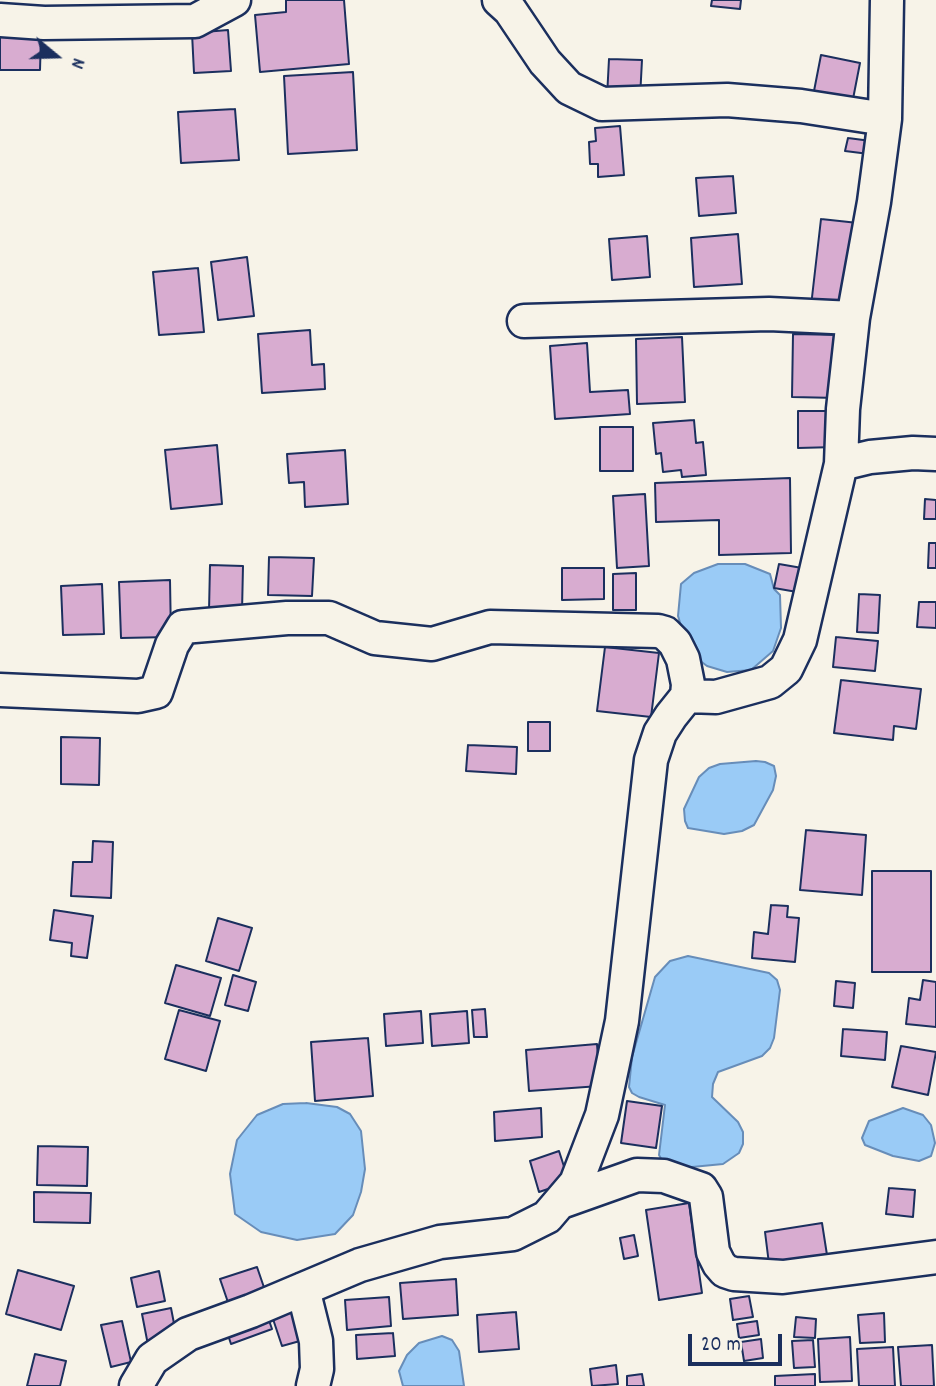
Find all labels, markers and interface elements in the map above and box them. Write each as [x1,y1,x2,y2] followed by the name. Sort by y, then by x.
[21,21,91,91] north arrow
[62,54,91,72] text: N
[691,1320,786,1364] scale bar
[701,1331,741,1361] text: 20 m

